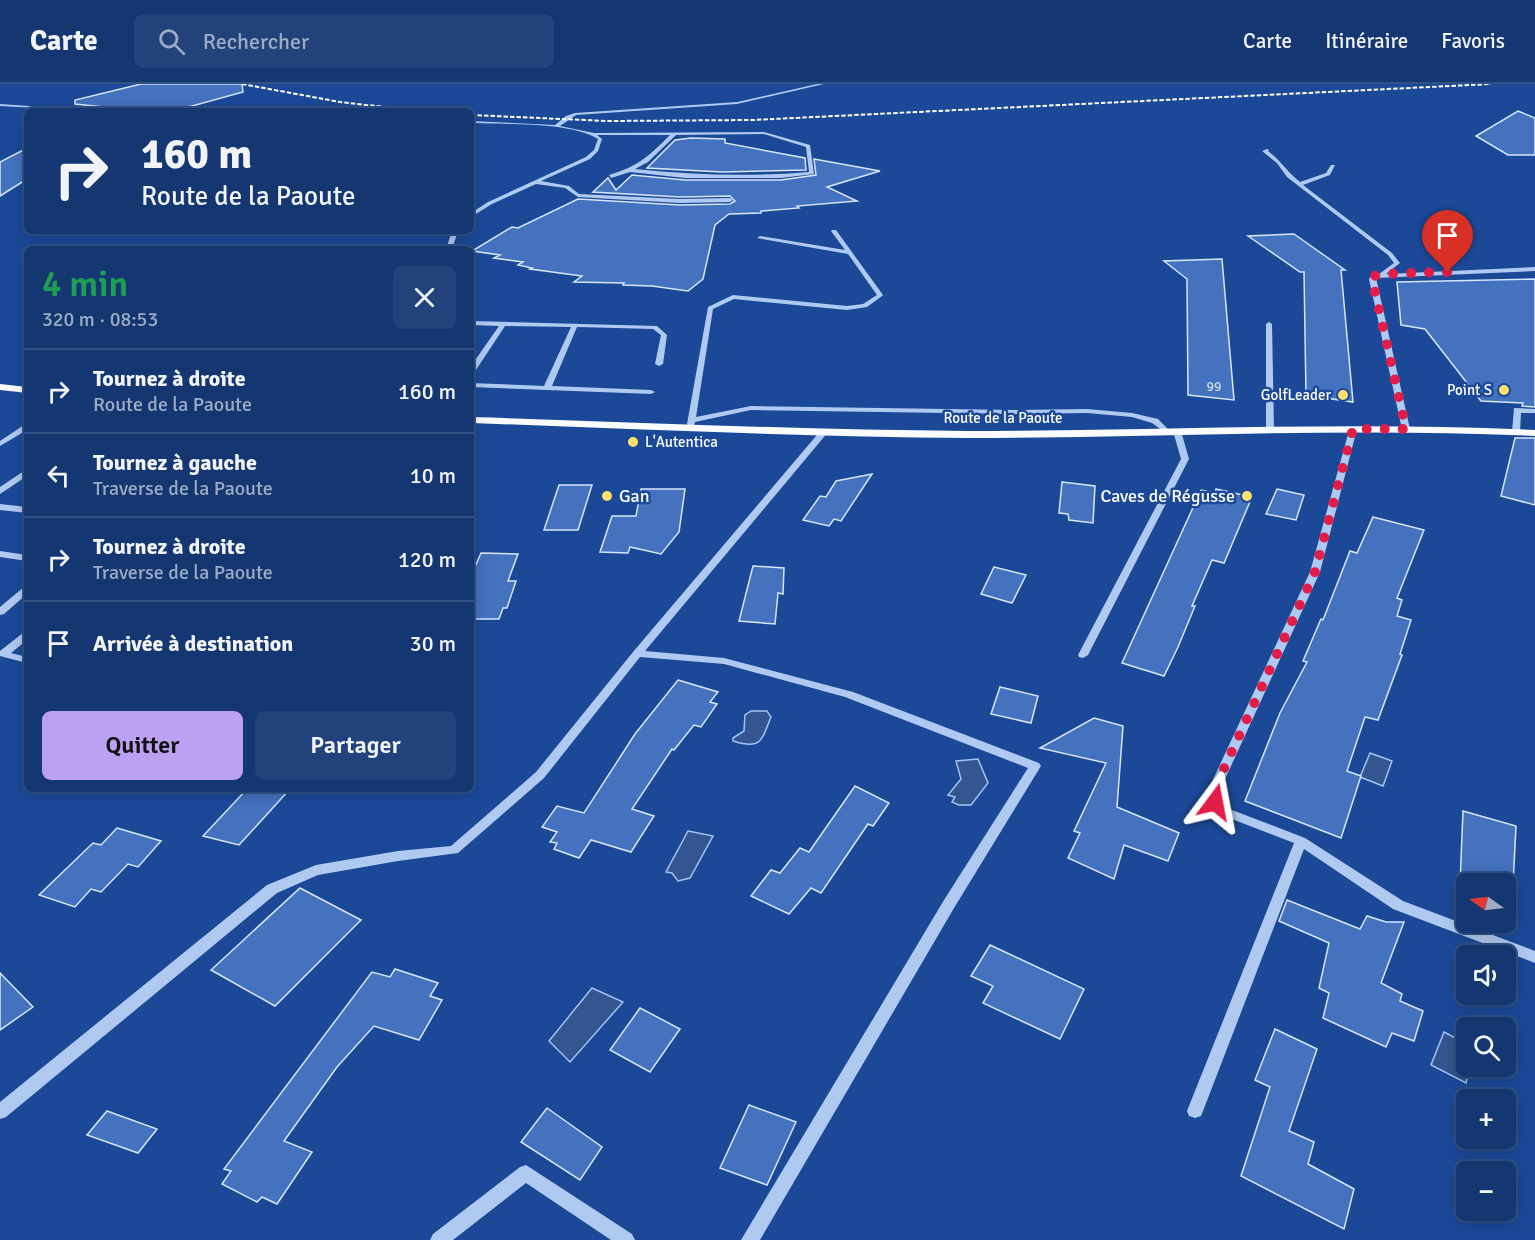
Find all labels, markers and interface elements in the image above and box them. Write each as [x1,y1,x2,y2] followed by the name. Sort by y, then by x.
[134,14,554,68] search box
[30,24,98,58] text: Carte
[155,25,188,58] icon: search
[203,28,309,55] text: Rechercher
[1243,28,1292,54] text: Carte
[1325,28,1408,54] text: Itinéraire
[1441,28,1505,54] text: Favoris
[141,129,252,180] text: 160 m
[42,132,120,210] icon: right
[141,180,356,213] text: Route de la Paoute
[1422,210,1473,272] pin
[1431,219,1464,252] icon: arrive
[42,262,128,307] text: 4 min
[393,266,456,329] button: close
[42,307,158,332] text: 320 m · 08:53
[93,365,246,392] text: Tournez à droite
[42,375,75,408] icon: right
[398,378,456,405] text: 160 m
[1206,378,1222,395] house number: 99
[1447,381,1492,399] place label: Point S
[1497,383,1511,397] marker: Point S
[1261,386,1331,404] place label: GolfLeader
[1336,388,1350,402] marker: GolfLeader
[93,392,252,417] text: Route de la Paoute
[943,409,1063,427] street label: Route de la Paoute
[645,433,718,451] place label: L'Autentica
[626,435,640,449] marker: L'Autentica
[93,449,257,476] text: Tournez à gauche
[42,459,75,492] icon: left
[410,462,456,489] text: 10 m
[93,476,273,501] text: Traverse de la Paoute
[619,485,650,507] place label: Gan
[1100,485,1235,507] place label: Caves de Régusse
[600,489,614,503] marker: Gan
[1240,489,1254,503] marker: Caves de Régusse
[93,533,246,560] text: Tournez à droite
[42,543,75,576] icon: right
[398,546,456,573] text: 120 m
[93,560,273,585] text: Traverse de la Paoute
[42,627,75,660] icon: arrive
[93,630,293,657] text: Arrivée à destination
[410,630,456,657] text: 30 m
[42,711,243,780] button: Quitter
[255,711,456,780] button: Partager
[1183,770,1247,834] position arrow
[1456,873,1516,933] north arrow
[1456,873,1516,1221] map controls
[1456,945,1516,1005] button: sound
[1456,1017,1516,1077] button: search
[1456,1089,1516,1149] button: +
[1456,1161,1516,1221] button: −

